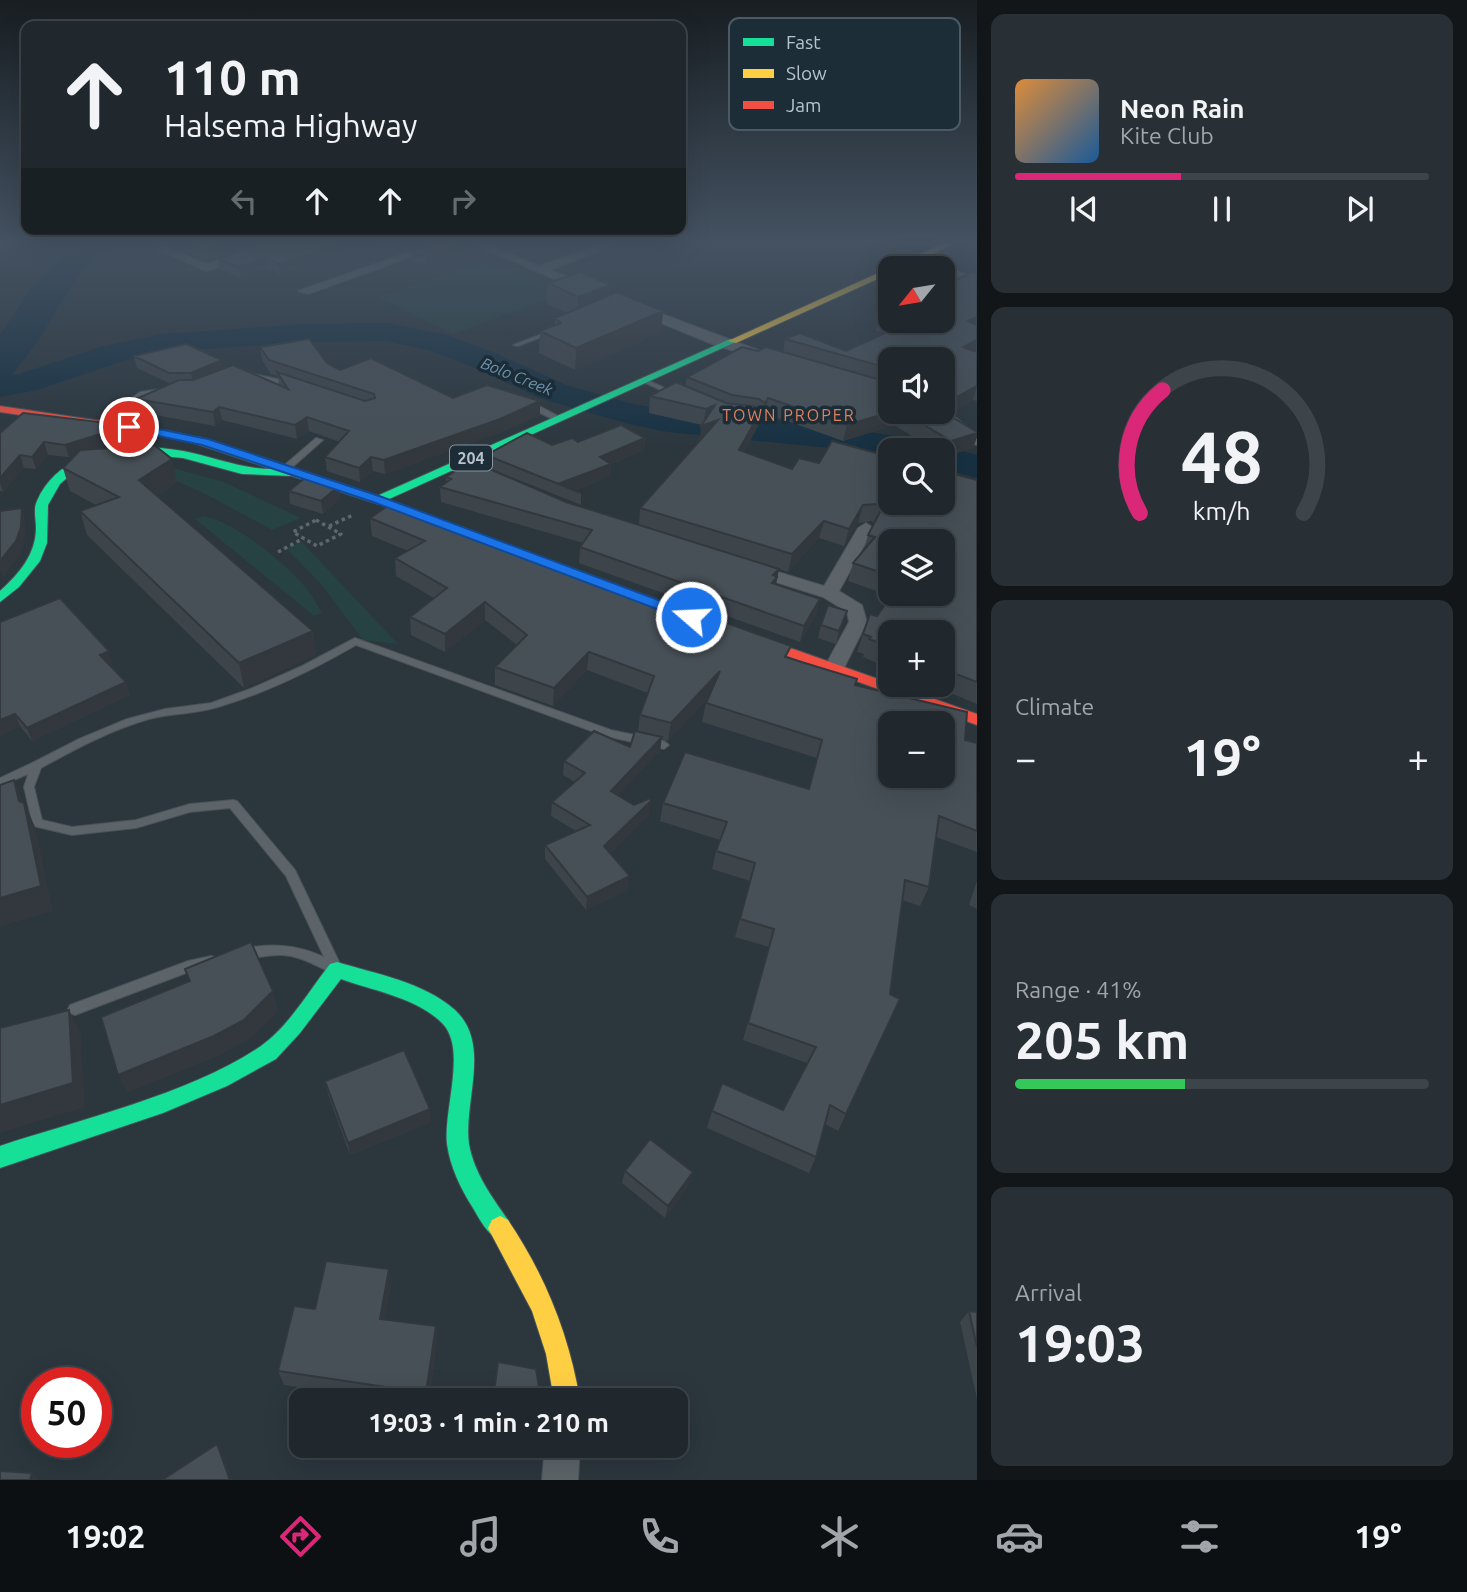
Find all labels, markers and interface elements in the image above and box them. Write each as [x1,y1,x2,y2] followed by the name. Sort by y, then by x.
[729,18,960,130] legend
[786,31,821,53] text: Fast
[49,49,140,140] icon: ahead
[164,49,301,104] text: 110 m
[786,62,827,84] text: Slow
[786,94,822,116] text: Jam
[1120,94,1245,123] text: Neon Rain
[164,107,417,143] text: Halsema Highway
[1120,123,1214,148] text: Kite Club
[225,182,263,220] icon: left
[298,182,336,220] icon: ahead
[371,182,409,220] icon: ahead
[444,182,482,220] icon: right
[1065,190,1103,228] icon: previous
[1203,190,1241,228] icon: pause
[1341,190,1379,228] icon: next
[878,256,956,332] north arrow
[878,256,955,788] map controls
[878,347,955,424] button: sound
[479,353,556,399] water label: Bolo Creek
[99,397,159,457] pin
[722,406,856,424] district label: TOWN PROPER
[110,408,148,446] icon: arrive
[1181,415,1263,497] text: 48
[878,438,955,515] button: search
[450,446,492,471] road number: 204
[1193,497,1251,525] text: km/h
[878,529,955,606] button: layers
[654,580,728,654] position arrow
[878,620,955,697] button: +
[1015,694,1094,719] text: Climate
[878,711,955,788] button: −
[1183,728,1261,786] text: 19°
[1015,737,1036,779] text: −
[1408,737,1429,779] text: +
[1015,977,1142,1002] text: Range · 41%
[1015,1011,1189,1069] text: 205 km
[1015,1280,1082,1305] text: Arrival
[1015,1314,1145,1372] text: 19:03
[21,1367,112,1458] speed limit sign: 50
[368,1408,609,1437] text: 19:03 · 1 min · 210 m
[276,1512,325,1561] icon: directions
[456,1512,505,1561] icon: music
[635,1512,684,1561] icon: phone
[815,1512,864,1561] icon: climate
[995,1512,1044,1561] icon: car
[1175,1512,1224,1561] icon: filters
[65,1518,145,1554] text: 19:02
[1354,1518,1402,1554] text: 19°

